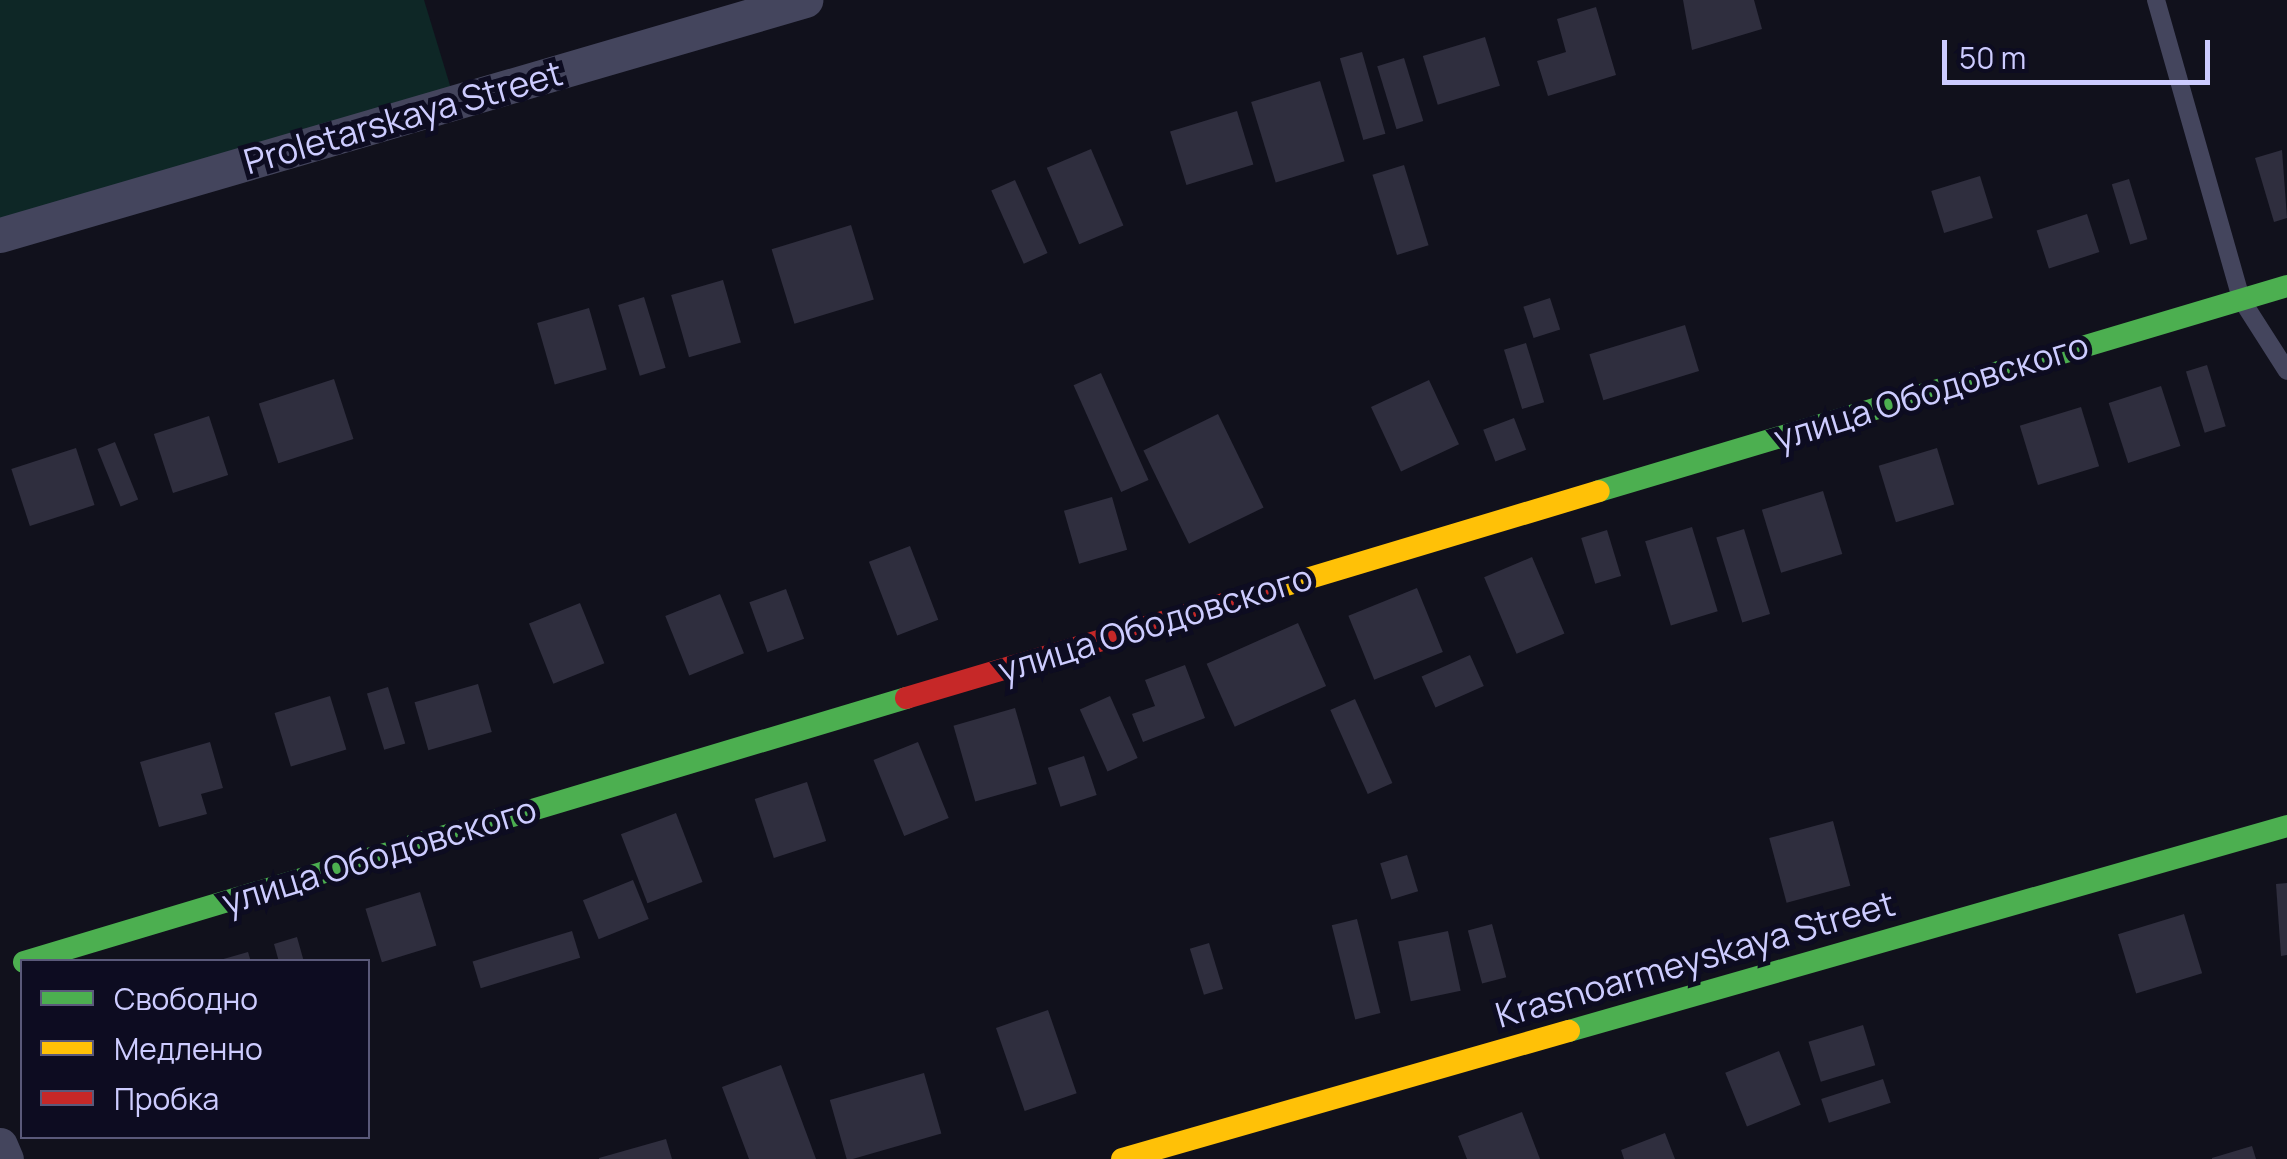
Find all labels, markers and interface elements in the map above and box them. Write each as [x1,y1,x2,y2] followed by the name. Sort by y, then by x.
[1947,20,2214,82] scale bar
[1959,37,2026,78] text: 50 m
[239,51,567,183] street label: Proletarskaya Street
[1769,323,2093,459] street label: улица Ободовского
[993,555,1317,691] street label: улица Ободовского
[217,787,541,923] street label: улица Ободовского
[1491,882,1899,1036] street label: Krasnoarmeyskaya Street
[20,959,370,1139] legend
[114,978,258,1019] text: Свободно
[114,1028,263,1069] text: Медленно
[114,1078,219,1119] text: Пробка

